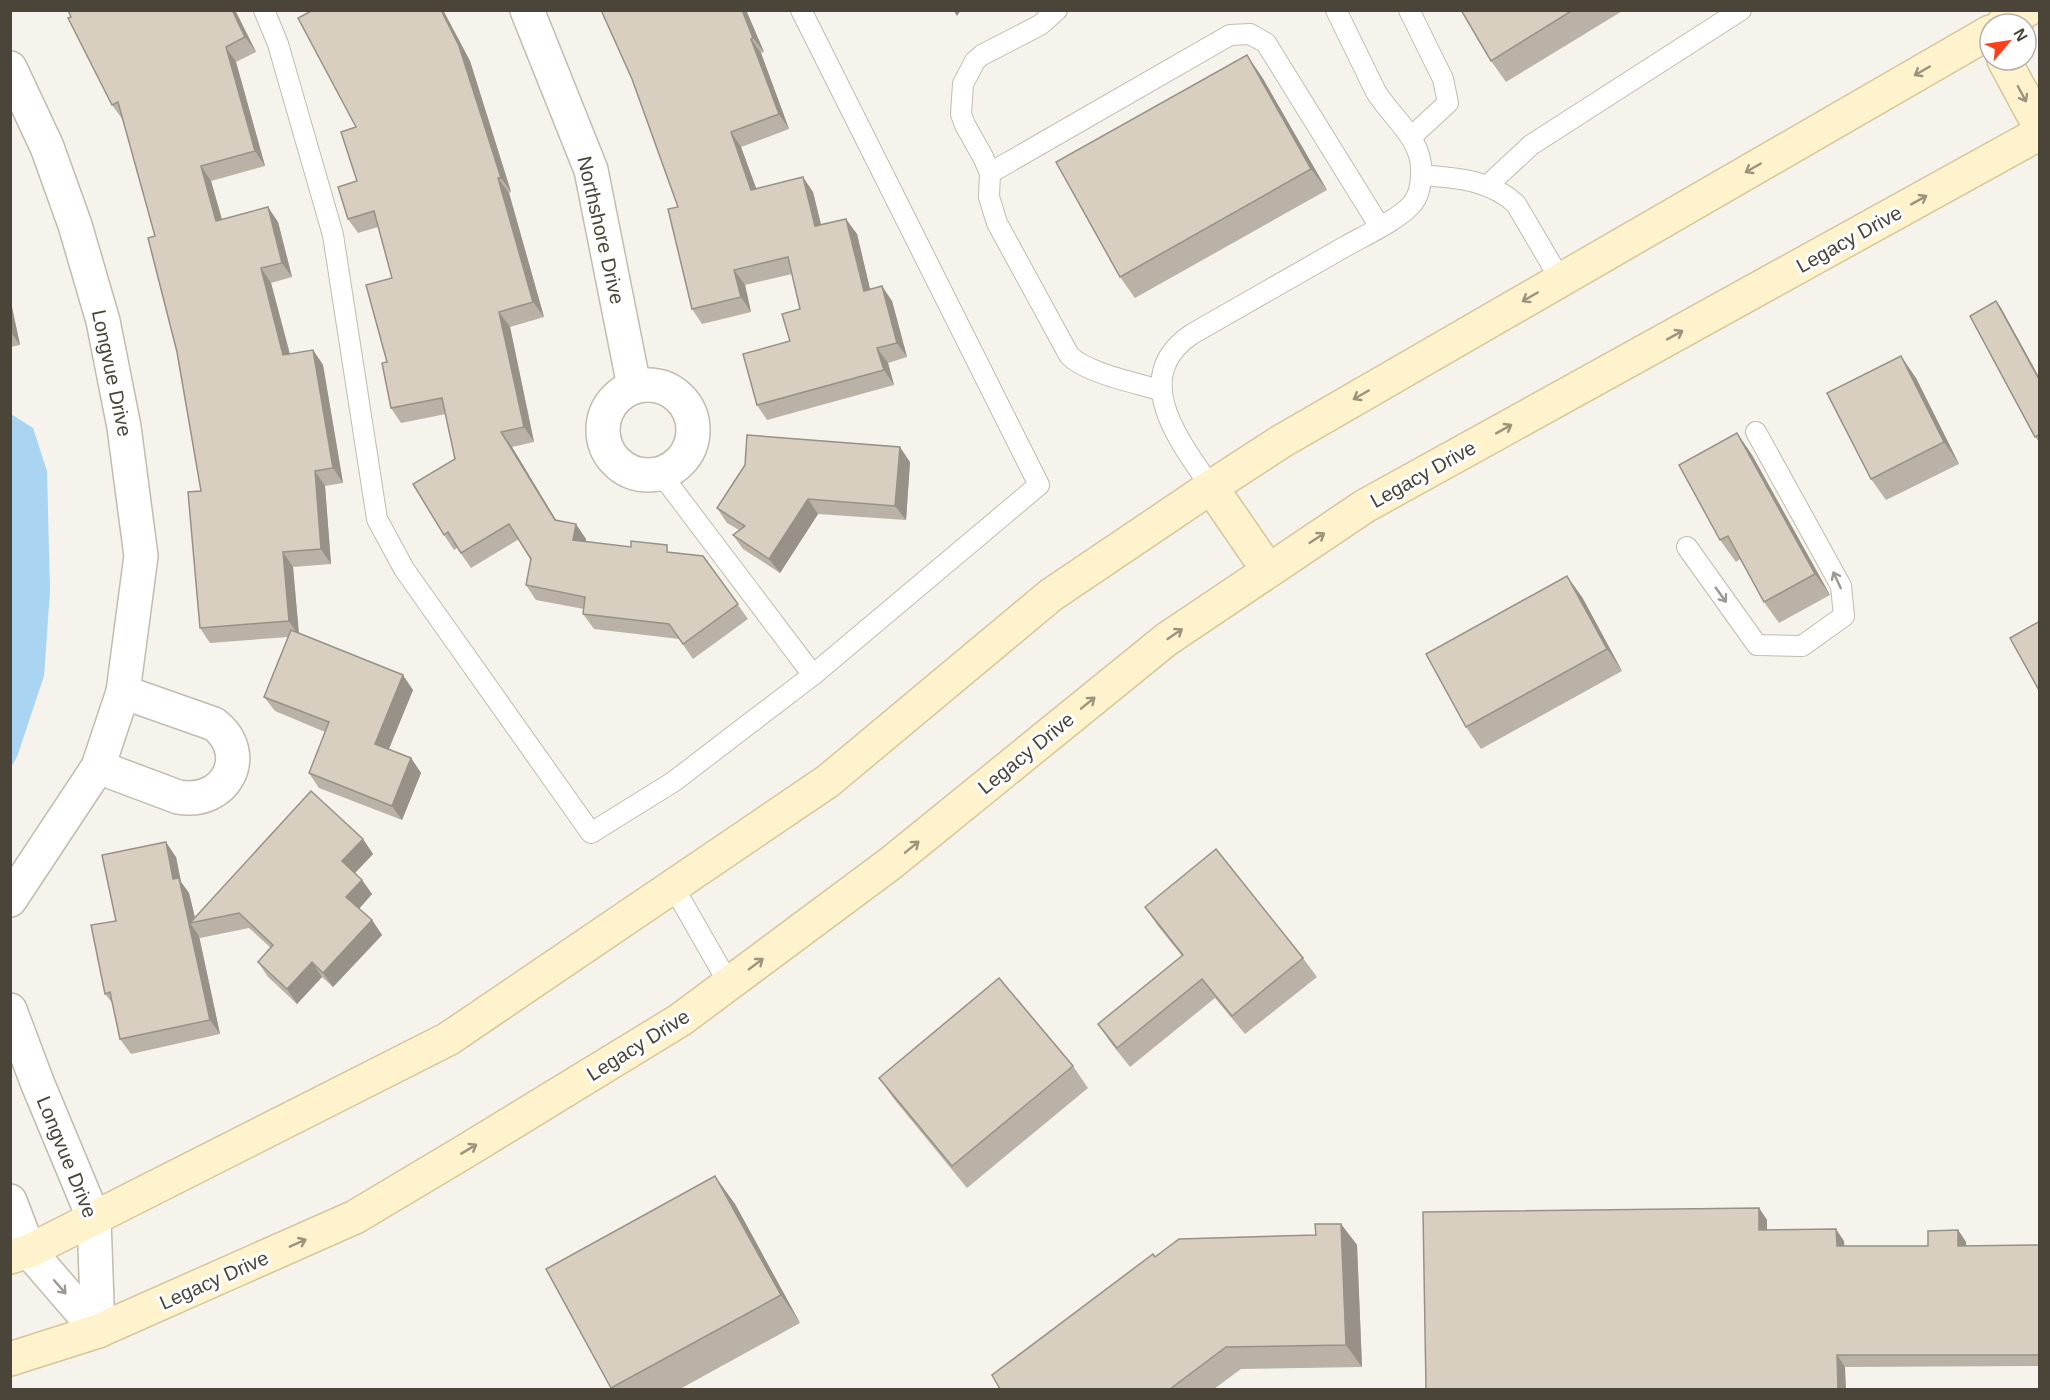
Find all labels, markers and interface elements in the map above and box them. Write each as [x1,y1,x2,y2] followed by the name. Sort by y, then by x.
[1978,12,2038,72] north arrow
[2010,26,2031,44] text: N
[1914,65,1931,77] one-way arrow
[2017,84,2028,102] one-way arrow
[573,154,629,306] street label: Northshore Drive
[1745,162,1762,174] one-way arrow
[1910,194,1927,206] one-way arrow
[1793,201,1905,277] street label: Legacy Drive
[1522,291,1539,303] one-way arrow
[88,308,136,438] street label: Longvue Drive
[1666,329,1683,341] one-way arrow
[1353,390,1370,402] one-way arrow
[1495,423,1512,435] one-way arrow
[1367,436,1479,512] street label: Legacy Drive
[1309,531,1326,544] one-way arrow
[1831,572,1843,590] one-way arrow
[1715,586,1727,603] one-way arrow
[1167,627,1184,640] one-way arrow
[1080,697,1096,710] one-way arrow
[974,708,1078,798] street label: Legacy Drive
[904,840,920,853] one-way arrow
[748,958,764,971] one-way arrow
[583,1005,693,1085] street label: Legacy Drive
[33,1093,101,1221] street label: Longvue Drive
[460,1142,477,1154] one-way arrow
[289,1236,307,1247] one-way arrow
[156,1246,272,1314] street label: Legacy Drive
[53,1279,66,1295] one-way arrow

